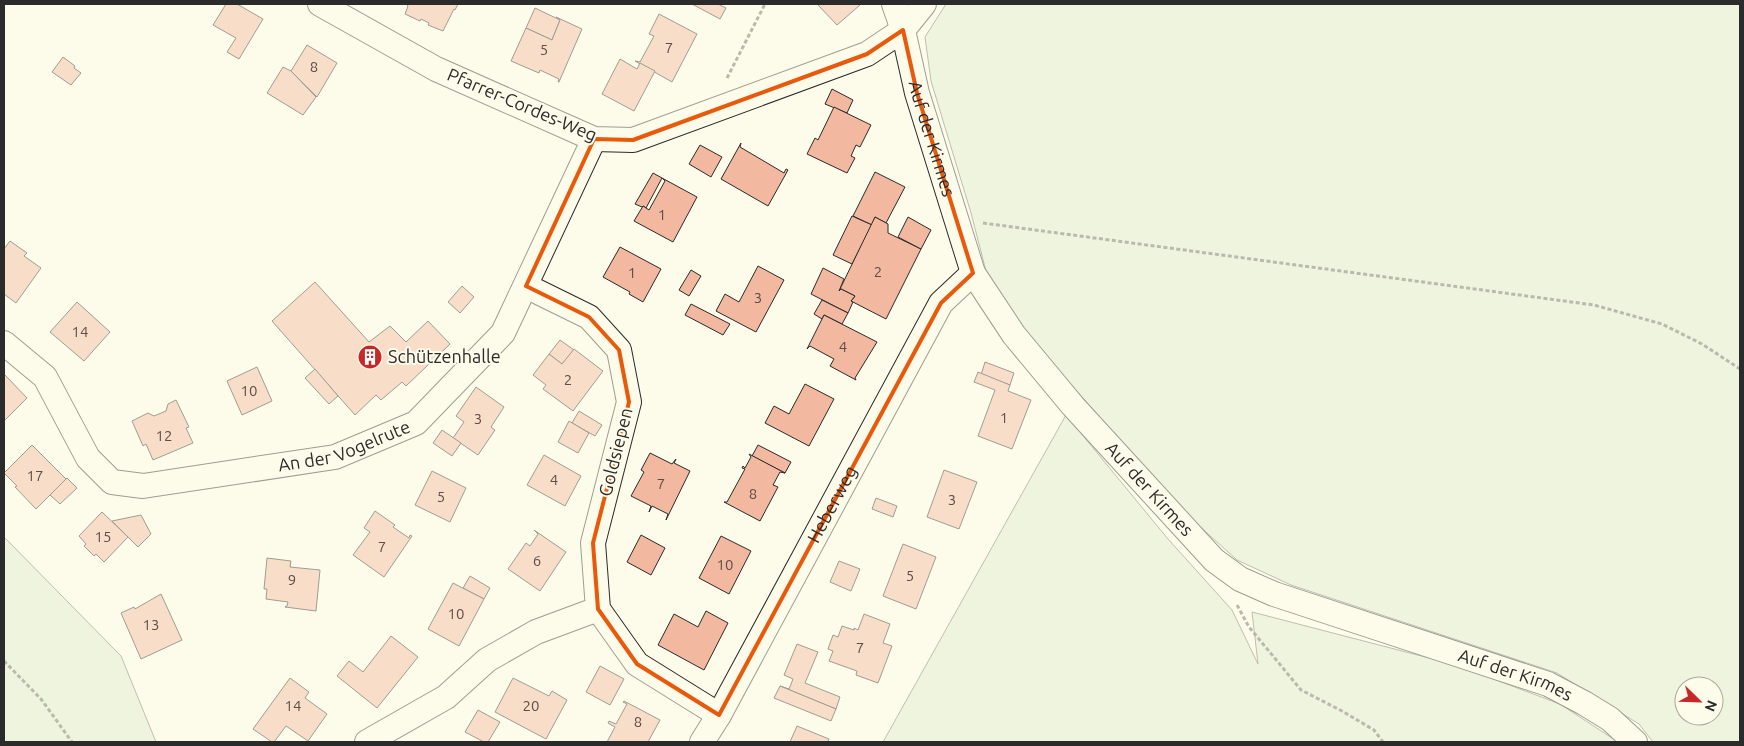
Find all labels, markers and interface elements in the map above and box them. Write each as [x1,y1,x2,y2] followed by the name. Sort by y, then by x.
[665,39,673,56] house number: 7
[540,41,548,58] house number: 5
[310,58,318,75] house number: 8
[445,63,600,145] street label: Pfarrer-Cordes-Weg
[906,79,960,199] street label: Auf der Kirmes
[658,206,666,223] house number: 1
[874,263,882,280] house number: 2
[628,264,636,281] house number: 1
[754,289,762,306] house number: 3
[72,323,88,340] house number: 14
[839,338,847,355] house number: 4
[357,344,383,370] building icon: Schützenhalle
[388,346,501,366] place label: Schützenhalle
[564,371,572,388] house number: 2
[241,382,257,399] house number: 10
[594,405,636,498] street label: Goldsiepen
[1000,409,1008,426] house number: 1
[474,410,482,427] house number: 3
[277,416,413,474] street label: An der Vogelrute
[156,427,172,444] house number: 12
[1102,437,1198,540] street label: Auf der Kirmes
[803,462,860,546] street label: Heberweg
[27,467,43,484] house number: 17
[550,471,558,488] house number: 4
[657,475,665,492] house number: 7
[749,485,757,502] house number: 8
[437,488,445,505] house number: 5
[948,491,956,508] house number: 3
[95,528,111,545] house number: 15
[378,538,386,555] house number: 7
[533,552,541,569] house number: 6
[717,556,733,573] house number: 10
[906,567,914,584] house number: 5
[288,571,296,588] house number: 9
[448,605,464,622] house number: 10
[143,616,159,633] house number: 13
[856,639,864,656] house number: 7
[1456,644,1577,704] street label: Auf der Kirmes
[1674,676,1724,726] north arrow
[285,697,301,714] house number: 14
[523,697,539,714] house number: 20
[1702,698,1720,714] text: N
[634,713,642,730] house number: 8

